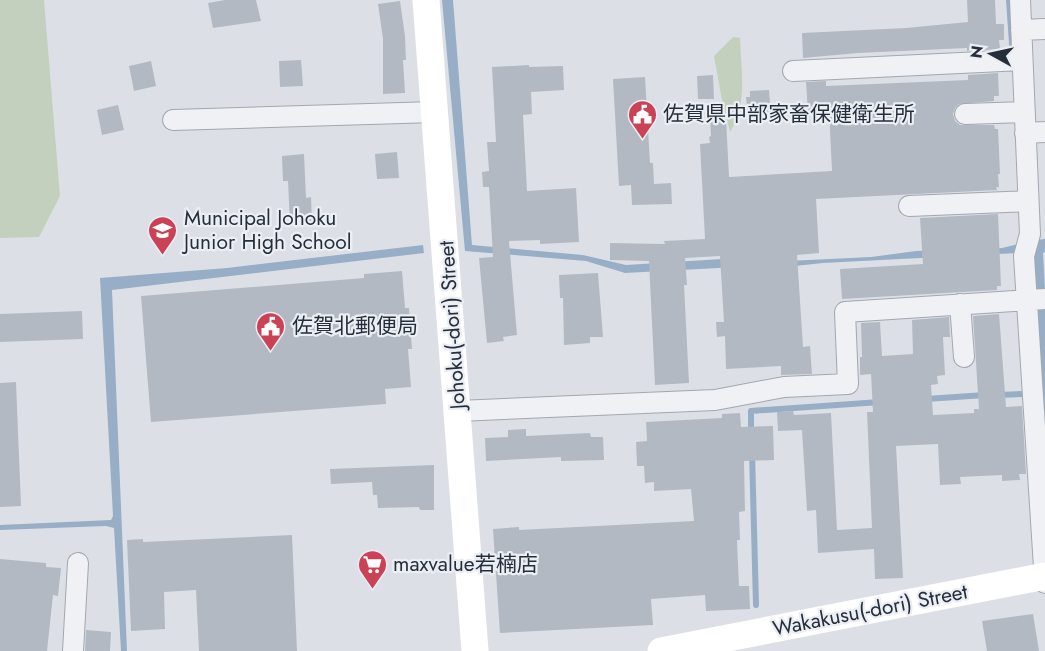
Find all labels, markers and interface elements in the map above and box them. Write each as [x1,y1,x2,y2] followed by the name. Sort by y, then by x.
[961,24,1021,84] north arrow
[964,44,989,60] text: N
[626,98,658,140] public building icon: 佐賀県中部家畜保健衛生所
[663,99,915,129] place label: 佐賀県中部家畜保健衛生所
[181,203,352,257] place label: Municipal Johoku Junior High School
[147,214,179,256] school or university icon: Municipal Johoku Junior High School
[431,240,473,413] street label: Johoku(-dori) Street
[255,310,287,352] public building icon: 佐賀北郵便局
[292,311,418,341] place label: 佐賀北郵便局
[356,548,388,590] supermarket icon: maxvalue若楠店
[393,549,538,579] place label: maxvalue若楠店
[770,576,970,644] street label: Wakakusu(-dori) Street

